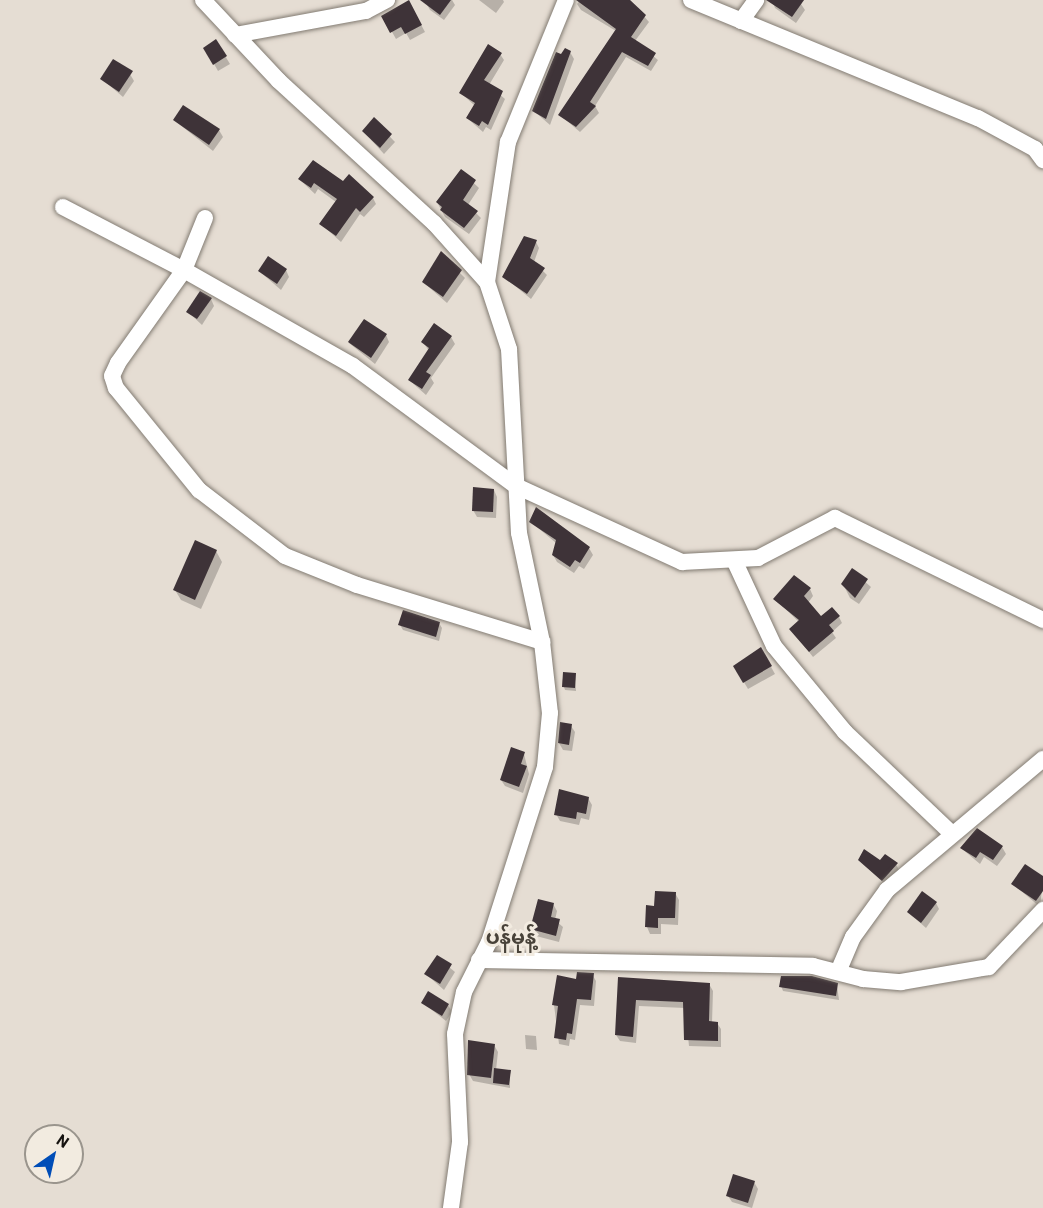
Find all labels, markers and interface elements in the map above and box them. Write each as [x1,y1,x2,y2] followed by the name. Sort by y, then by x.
[486,924,536,948] district label: ပန်မုန့်
[24,1124,84,1184] north arrow
[53,1129,73,1151] text: N

